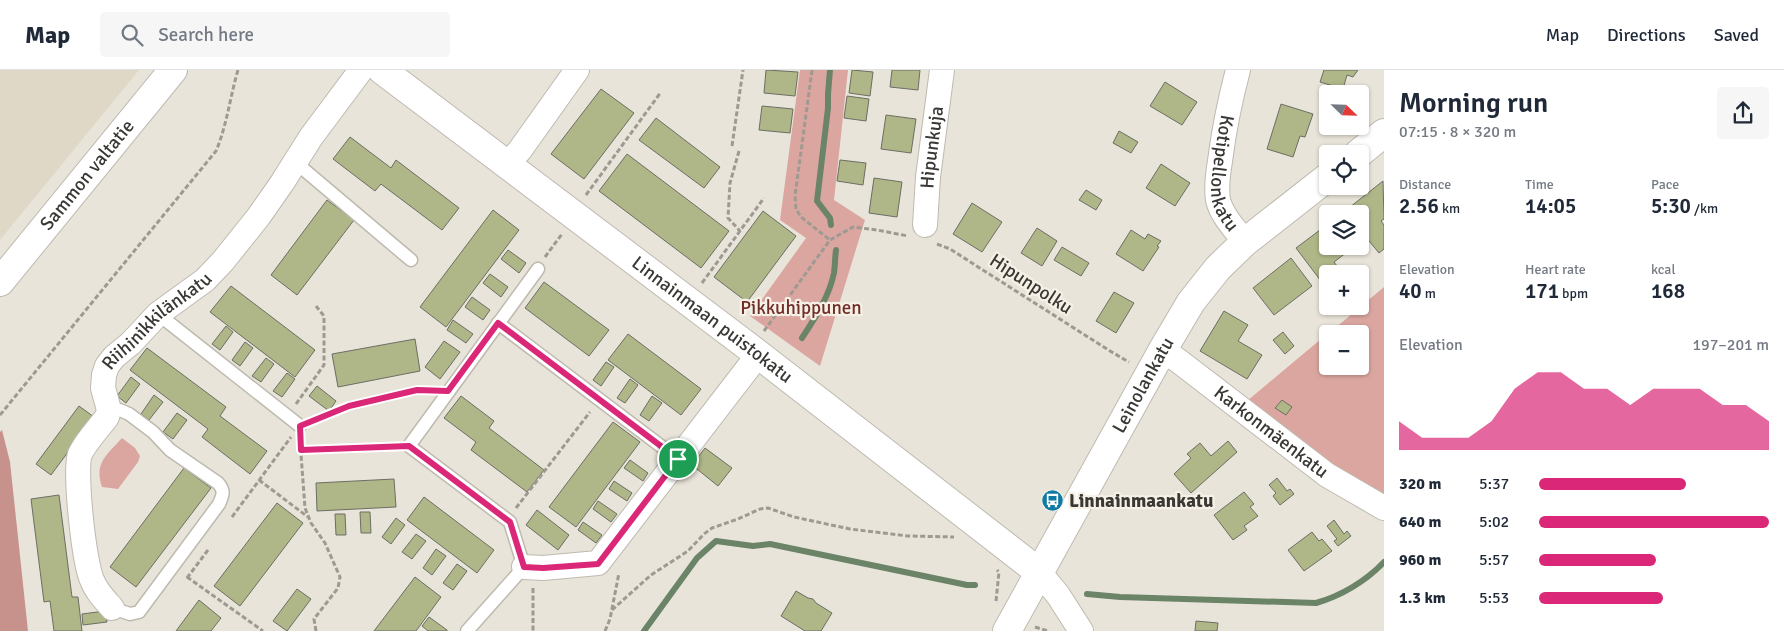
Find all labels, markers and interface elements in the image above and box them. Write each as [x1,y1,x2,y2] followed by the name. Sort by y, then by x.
[100,12,450,57] search box
[25,20,70,50] text: Map
[118,21,146,49] icon: search
[158,23,254,47] text: Search here
[1546,24,1579,46] text: Map
[1607,24,1686,46] text: Directions
[1714,24,1759,46] text: Saved
[1319,85,1369,135] north arrow
[1319,85,1369,375] map controls
[1399,86,1548,120] text: Morning run
[1717,87,1769,139] button: share
[915,104,949,189] street label: Hipunkuja
[1205,113,1244,236] street label: Kotipellonkatu
[35,115,140,235] street label: Sammon valtatie
[1399,122,1516,142] text: 07:15 · 8 × 320 m
[1319,145,1369,195] button: locate
[1399,176,1451,193] text: Distance
[1525,176,1554,193] text: Time
[1651,176,1679,193] text: Pace
[1399,193,1439,219] text: 2.56
[1525,193,1576,219] text: 14:05
[1651,193,1691,219] text: 5:30
[1439,200,1460,217] text: km
[1691,200,1718,217] text: /km
[1319,205,1369,255] button: layers
[985,248,1077,320] street label: Hipunpolku
[627,251,797,389] street label: Linnainmaan puistokatu
[1399,261,1455,278] text: Elevation
[1525,261,1586,278] text: Heart rate
[1651,261,1676,278] text: kcal
[1319,265,1369,315] button: +
[96,268,218,375] street label: Riihinikkilänkatu
[1399,278,1422,304] text: 40
[1525,278,1559,304] text: 171
[1651,278,1685,304] text: 168
[1422,285,1436,302] text: m
[1559,285,1588,302] text: bpm
[740,296,862,320] park label: Pikkuhippunen
[1319,325,1369,375] button: −
[1107,333,1179,437] street label: Leinolankatu
[1399,335,1463,355] text: Elevation
[1692,335,1769,355] text: 197–201 m
[1209,380,1333,484] street label: Karkonmäenkatu
[657,438,699,480] pin
[664,445,692,473] icon: arrive
[1399,474,1441,494] text: 320 m
[1479,474,1509,494] text: 5:37
[1041,489,1065,513] bus stop icon: Linnainmaankatu
[1069,489,1213,513] place label: Linnainmaankatu
[1399,512,1441,532] text: 640 m
[1479,512,1509,532] text: 5:02
[1399,550,1441,570] text: 960 m
[1479,550,1509,570] text: 5:57
[1399,588,1446,608] text: 1.3 km
[1479,588,1509,608] text: 5:53

